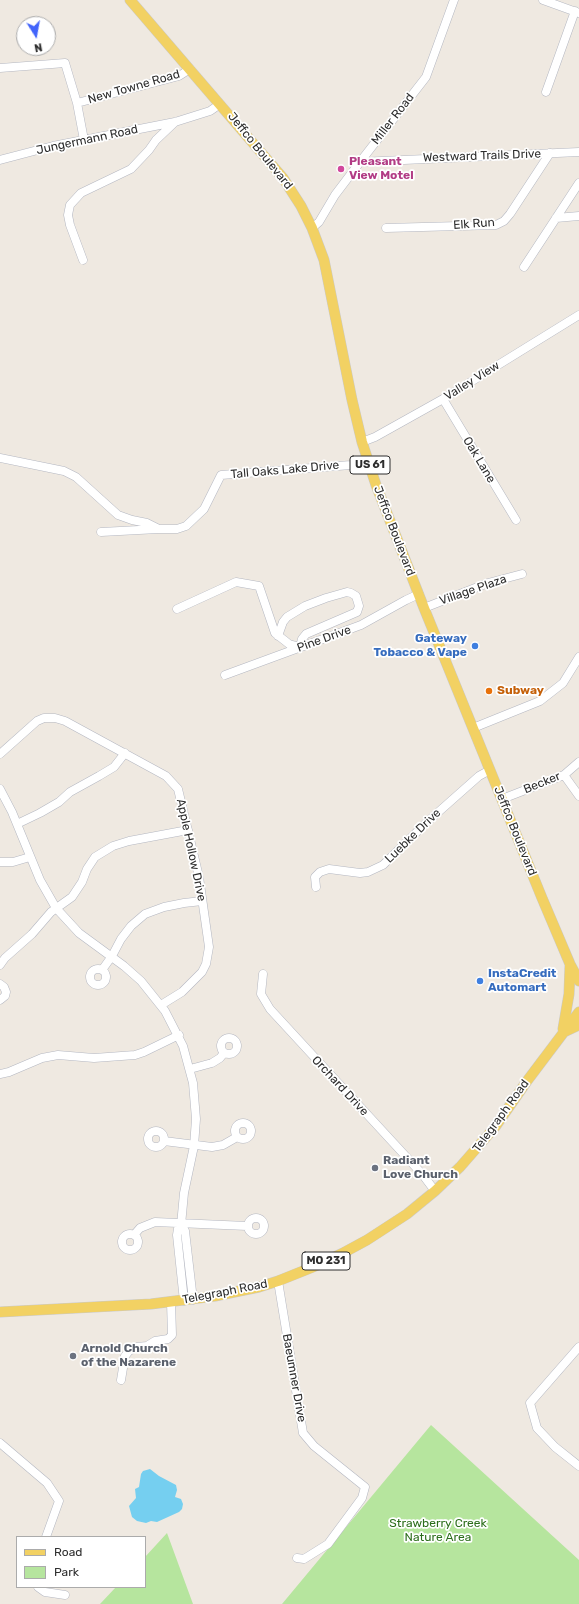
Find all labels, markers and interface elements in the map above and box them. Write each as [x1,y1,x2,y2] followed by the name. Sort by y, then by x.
[16,16,56,56] north arrow
[33,40,43,54] text: N
[86,67,182,107] street label: New Towne Road
[369,91,417,147] street label: Miller Road
[224,110,296,192] street label: Jeffco Boulevard
[35,122,139,158] street label: Jungermann Road
[423,147,541,165] street label: Westward Trails Drive
[349,155,414,183] place label: Pleasant View Motel
[336,164,346,174] marker: Pleasant View Motel
[453,215,495,233] street label: Elk Run
[442,358,502,404] street label: Valley View
[460,434,498,486] street label: Oak Lane
[350,456,390,474] road number: US 61
[230,458,340,482] street label: Tall Oaks Lake Drive
[370,484,418,578] street label: Jeffco Boulevard
[438,572,508,608] street label: Village Plaza
[295,623,353,655] street label: Pine Drive
[374,632,467,660] place label: Gateway Tobacco & Vape
[470,641,480,651] marker: Gateway Tobacco & Vape
[497,684,544,698] place label: Subway
[484,686,494,696] marker: Subway
[521,769,563,797] street label: Becker
[491,784,539,878] street label: Jeffco Boulevard
[173,797,209,903] street label: Apple Hollow Drive
[382,806,444,866] street label: Luebke Drive
[488,967,556,995] place label: InstaCredit Automart
[475,976,485,986] marker: InstaCredit Automart
[309,1053,371,1119] street label: Orchard Drive
[470,1077,532,1155] street label: Telegraph Road
[383,1154,458,1182] place label: Radiant Love Church
[370,1163,380,1173] marker: Radiant Love Church
[302,1252,350,1270] road number: MO 231
[181,1277,269,1307] street label: Telegraph Road
[279,1333,309,1423] street label: Baeumner Drive
[81,1342,176,1370] place label: Arnold Church of the Nazarene
[68,1351,78,1361] marker: Arnold Church of the Nazarene
[389,1517,487,1545] park label: Strawberry Creek Nature Area
[16,1536,146,1588] legend
[54,1545,82,1559] text: Road
[54,1565,79,1579] text: Park

